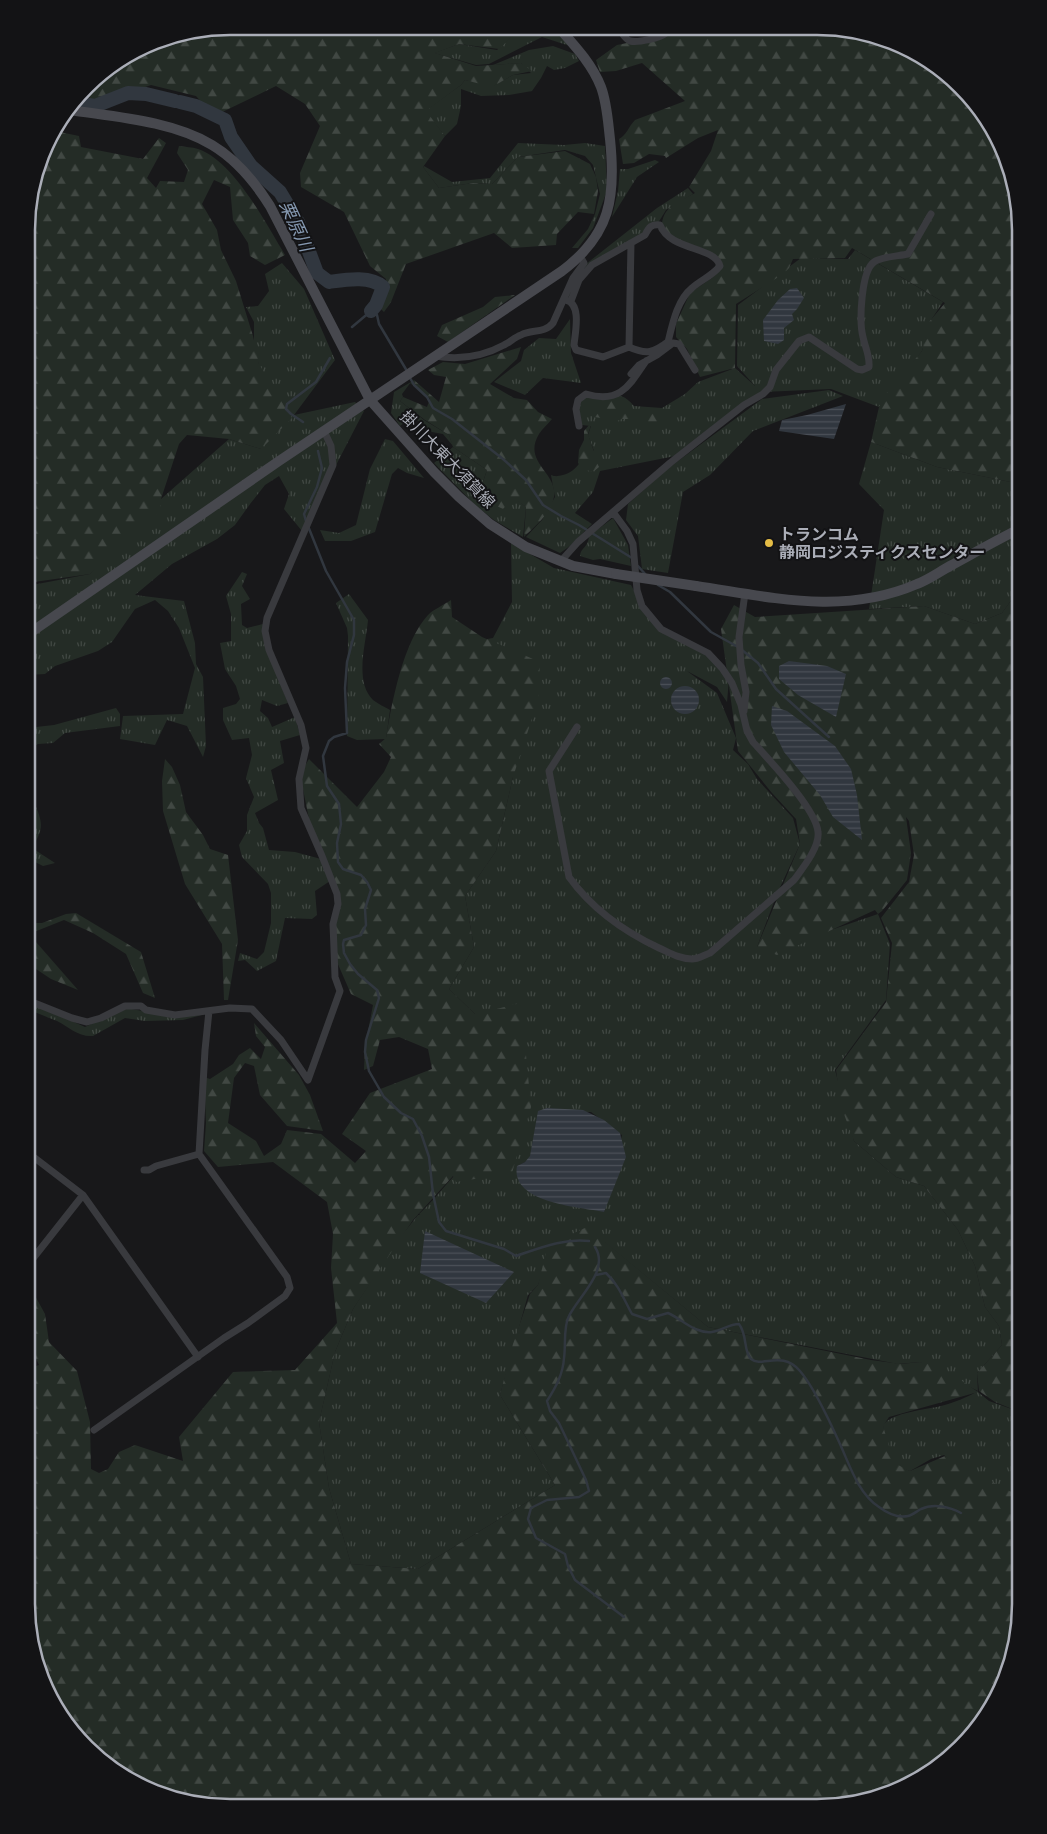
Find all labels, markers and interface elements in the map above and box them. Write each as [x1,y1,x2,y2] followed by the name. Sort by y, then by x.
[275,197,318,257] water label: 栗原川
[396,407,499,512] street label: 掛川大東大須賀線
[779,525,986,562] place label: トランコム 静岡ロジスティクスセンター
[763,537,775,549] marker: トランコム 静岡ロジスティクスセンター

